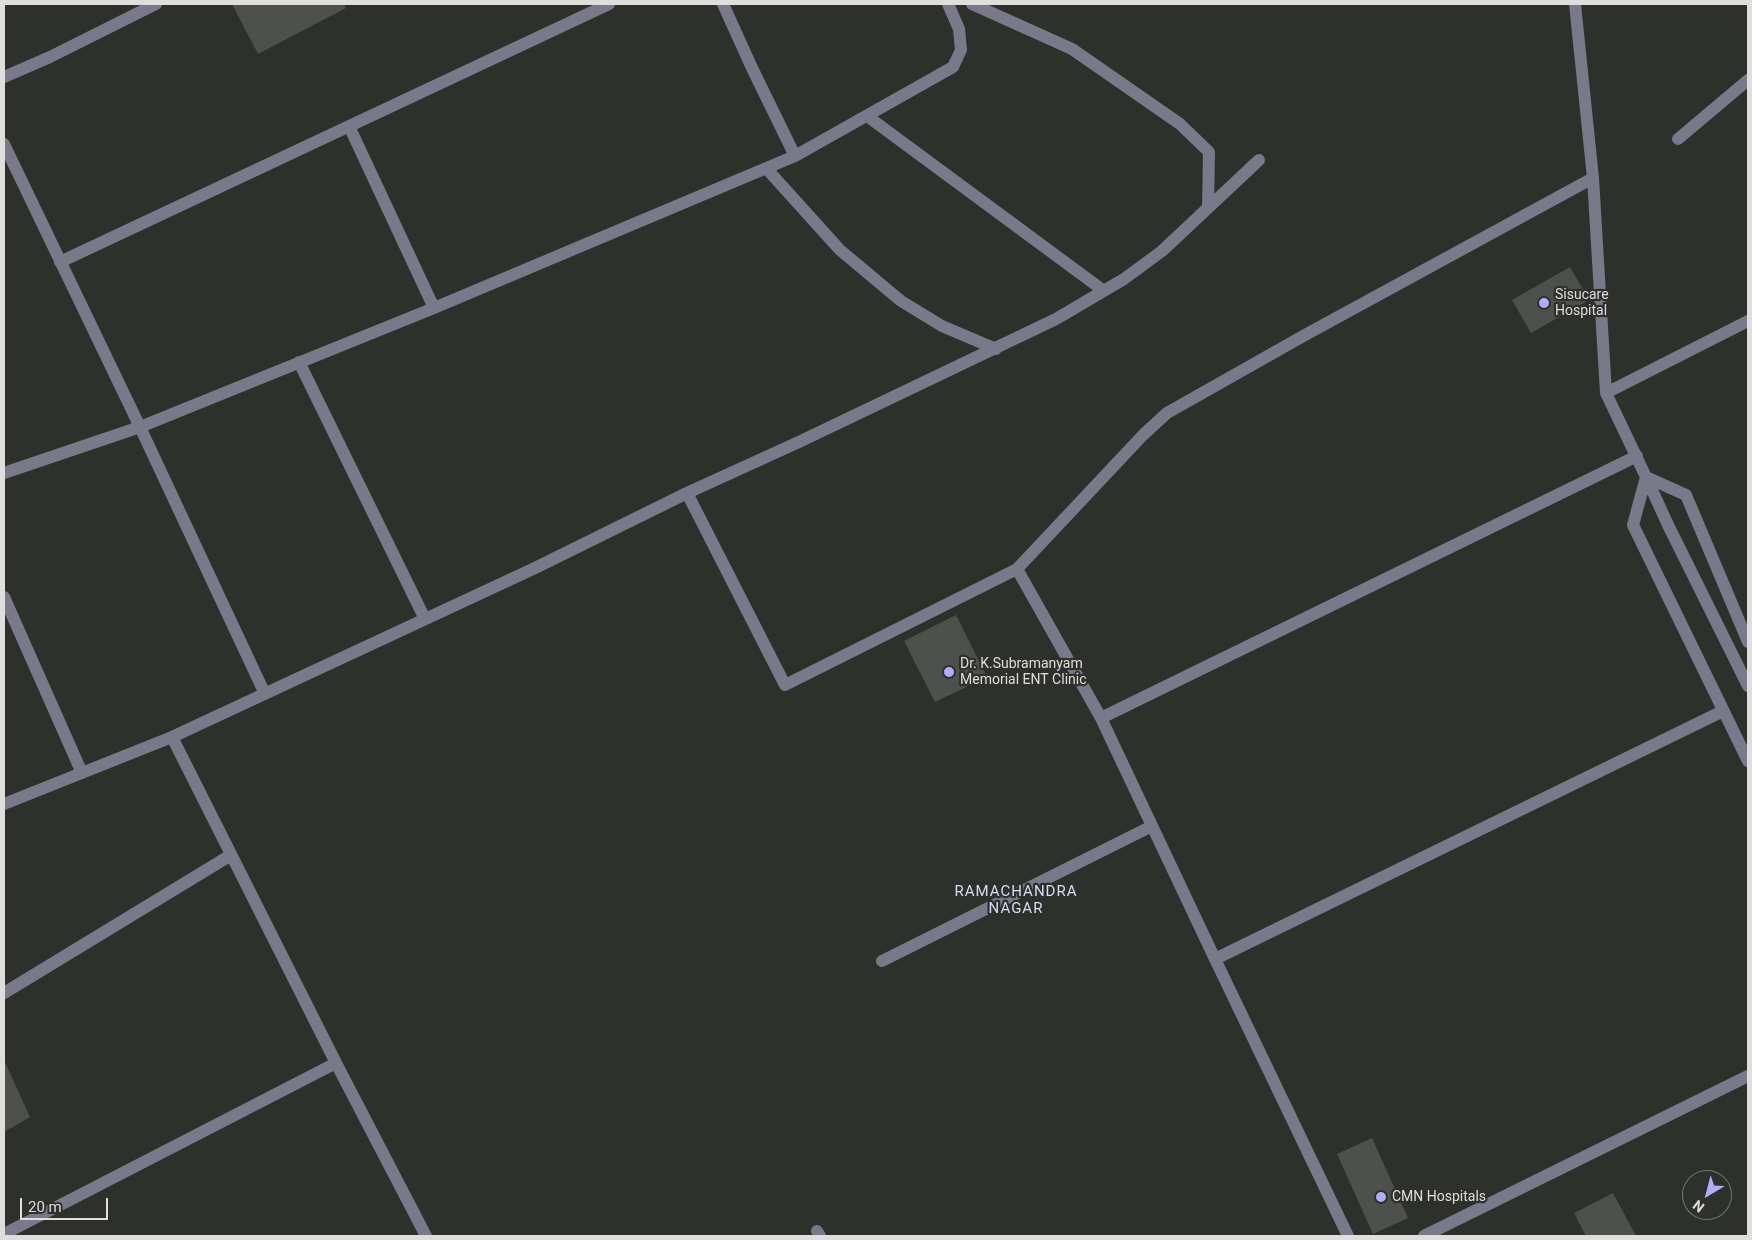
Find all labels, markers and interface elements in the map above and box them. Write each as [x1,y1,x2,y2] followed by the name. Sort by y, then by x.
[1555,287,1609,320] place label: Sisucare Hospital
[1537,296,1551,310] marker: Sisucare Hospital
[960,656,1087,689] place label: Dr. K.Subramanyam Memorial ENT Clinic
[942,665,956,679] marker: Dr. K.Subramanyam Memorial ENT Clinic
[953,883,1079,918] district label: RAMACHANDRA NAGAR
[1682,1170,1732,1220] north arrow
[22,1188,110,1220] scale bar
[1392,1189,1486,1205] place label: CMN Hospitals
[1374,1190,1388,1204] marker: CMN Hospitals
[1690,1197,1707,1216] text: N
[28,1198,62,1216] text: 20 m

